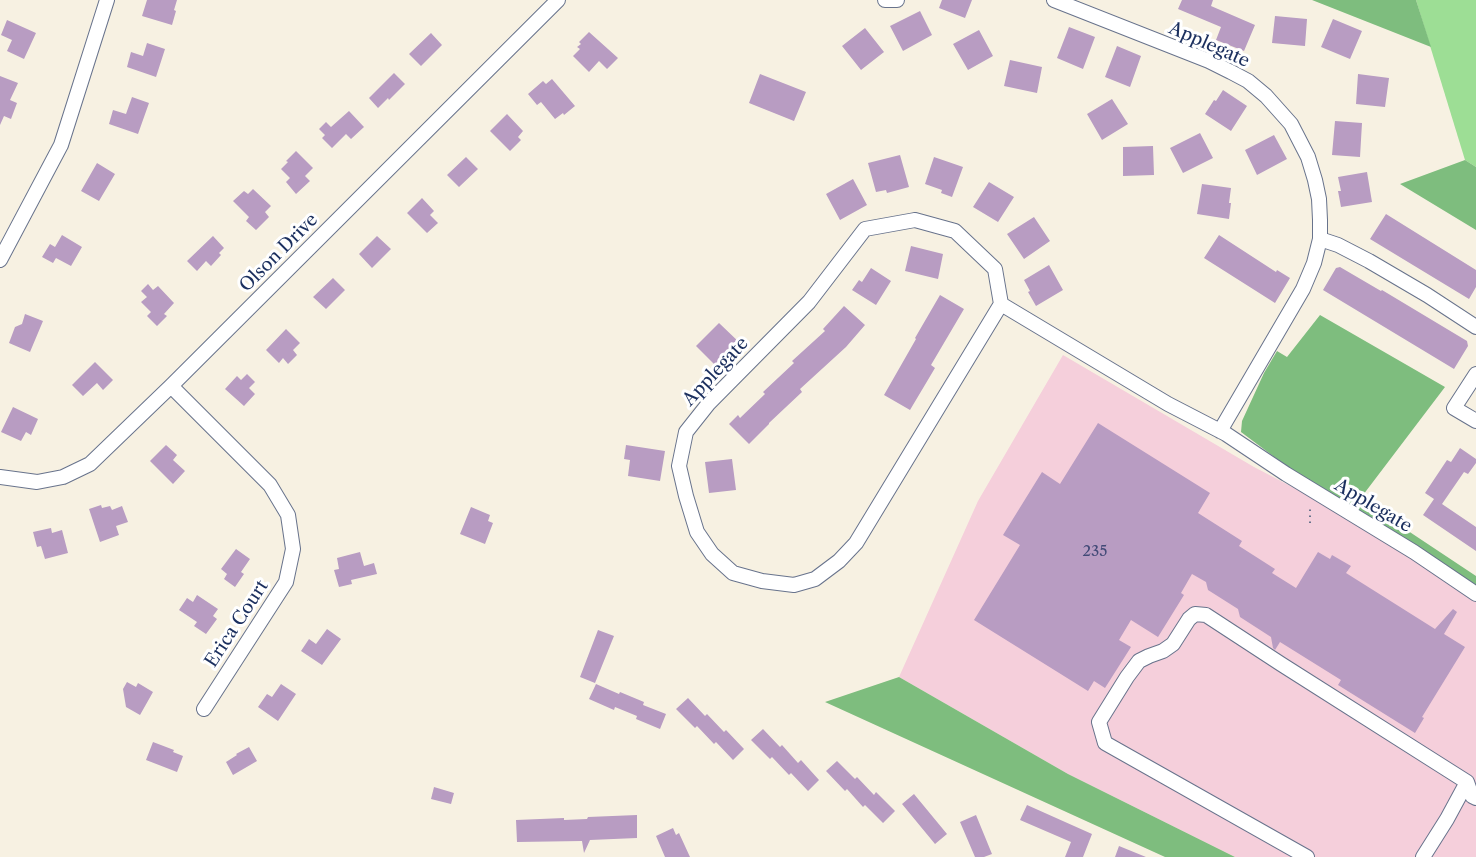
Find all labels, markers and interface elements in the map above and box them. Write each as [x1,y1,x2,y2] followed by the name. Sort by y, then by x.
[1165,18,1253,72] street label: Applegate
[235,209,323,297] street label: Olson Drive
[679,333,753,411] street label: Applegate
[1330,475,1416,537] street label: Applegate
[1082,543,1108,561] house number: 235
[201,577,273,671] street label: Erica Court

